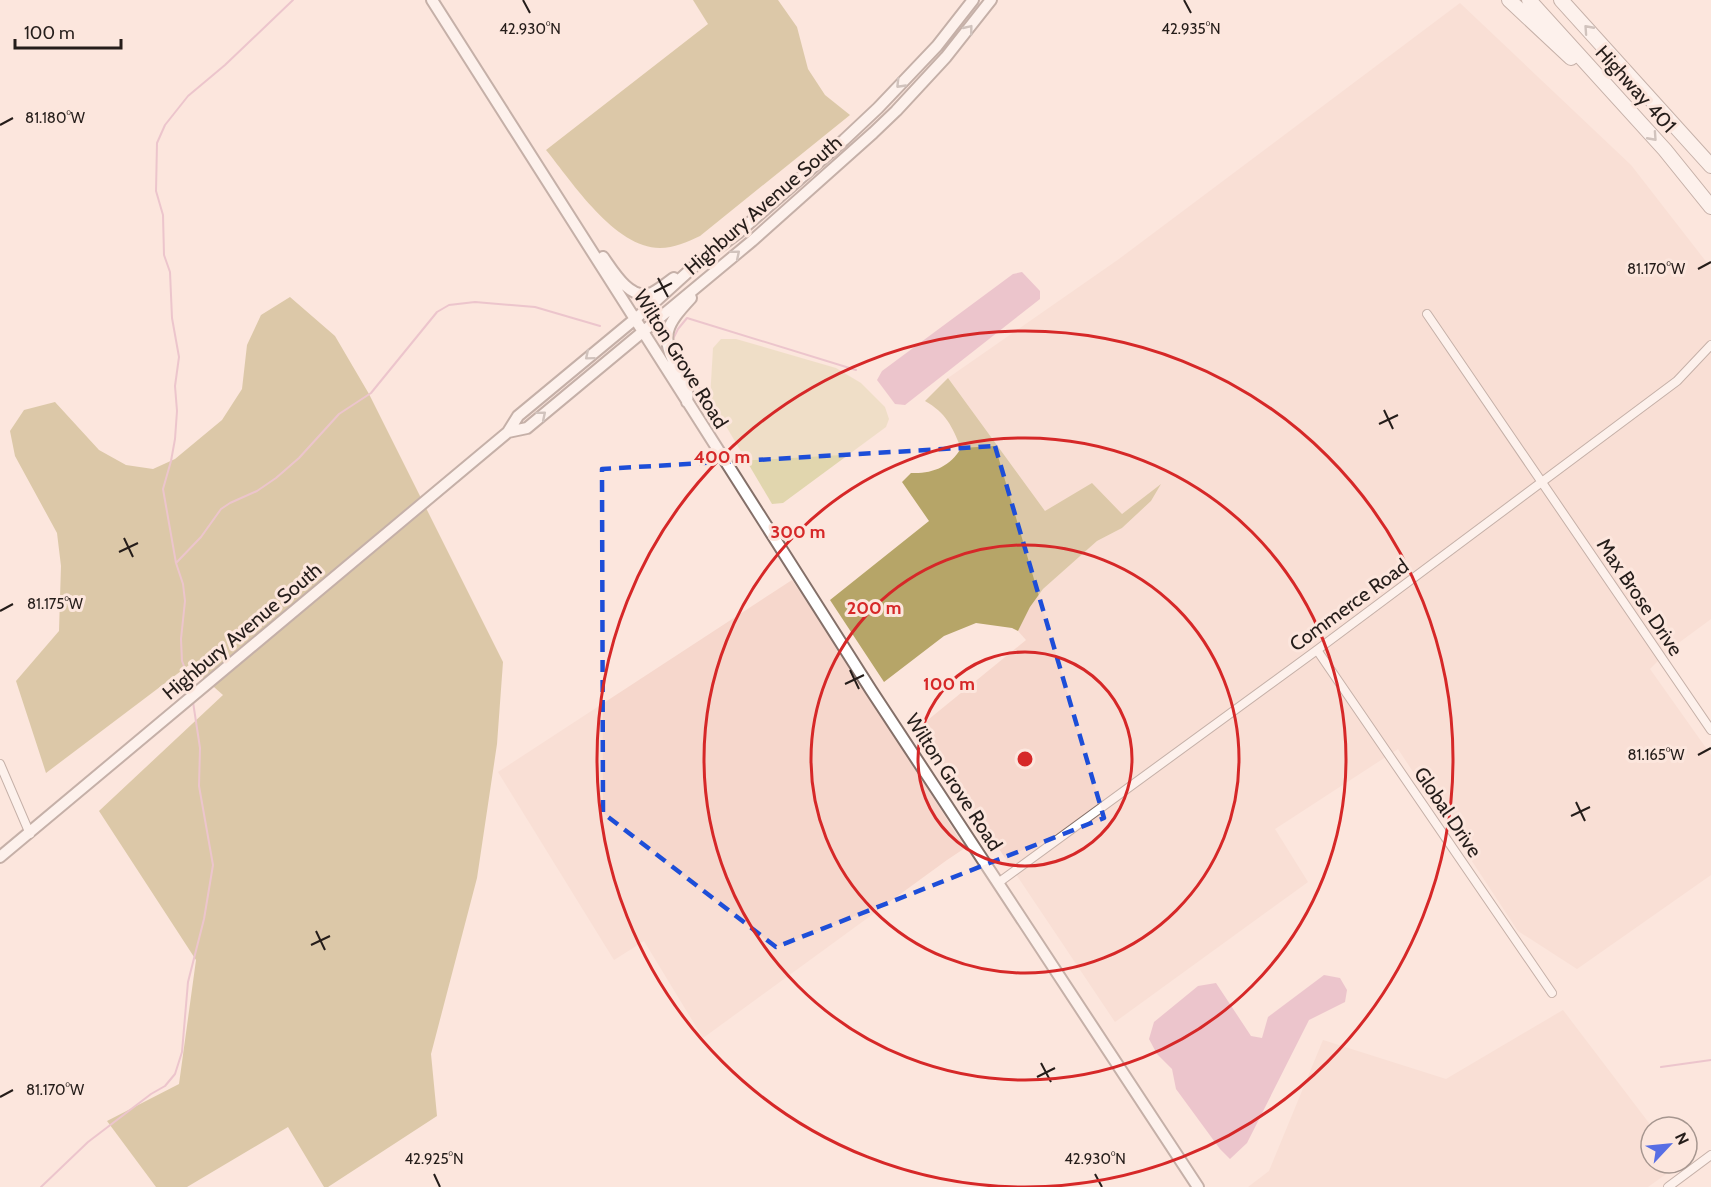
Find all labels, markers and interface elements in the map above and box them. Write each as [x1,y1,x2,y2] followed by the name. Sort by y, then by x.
[15,12,122,50] scale bar
[499,20,561,38] text: 42.930°N
[1161,20,1221,38] text: 42.935°N
[24,22,75,44] text: 100 m
[962,25,973,36] one-way arrow
[1584,25,1595,36] one-way arrow
[1591,40,1681,138] street label: Highway 401
[897,77,908,88] one-way arrow
[25,109,86,127] text: 81.180°W
[680,130,846,280] street label: Highbury Avenue South
[1646,130,1657,141] one-way arrow
[729,250,740,261] one-way arrow
[1627,260,1686,278] text: 81.170°W
[629,285,733,433] street label: Wilton Grove Road
[585,349,596,360] one-way arrow
[535,411,546,422] one-way arrow
[694,446,750,468] text: 400 m
[771,521,825,543] text: 300 m
[1592,534,1688,660] street label: Max Brose Drive
[1285,554,1413,656] street label: Commerce Road
[158,557,326,705] street label: Highbury Avenue South
[27,595,84,613] text: 81.175°W
[847,597,901,619] text: 200 m
[923,673,975,695] text: 100 m
[901,709,1007,855] street label: Wilton Grove Road
[1628,746,1685,764] text: 81.165°W
[1015,749,1035,769] centre of rings
[1409,762,1487,862] street label: Global Drive
[26,1081,85,1099] text: 81.170°W
[1639,1115,1699,1175] north arrow
[1671,1129,1693,1148] text: N
[404,1150,464,1168] text: 42.925°N
[1064,1150,1126,1168] text: 42.930°N

